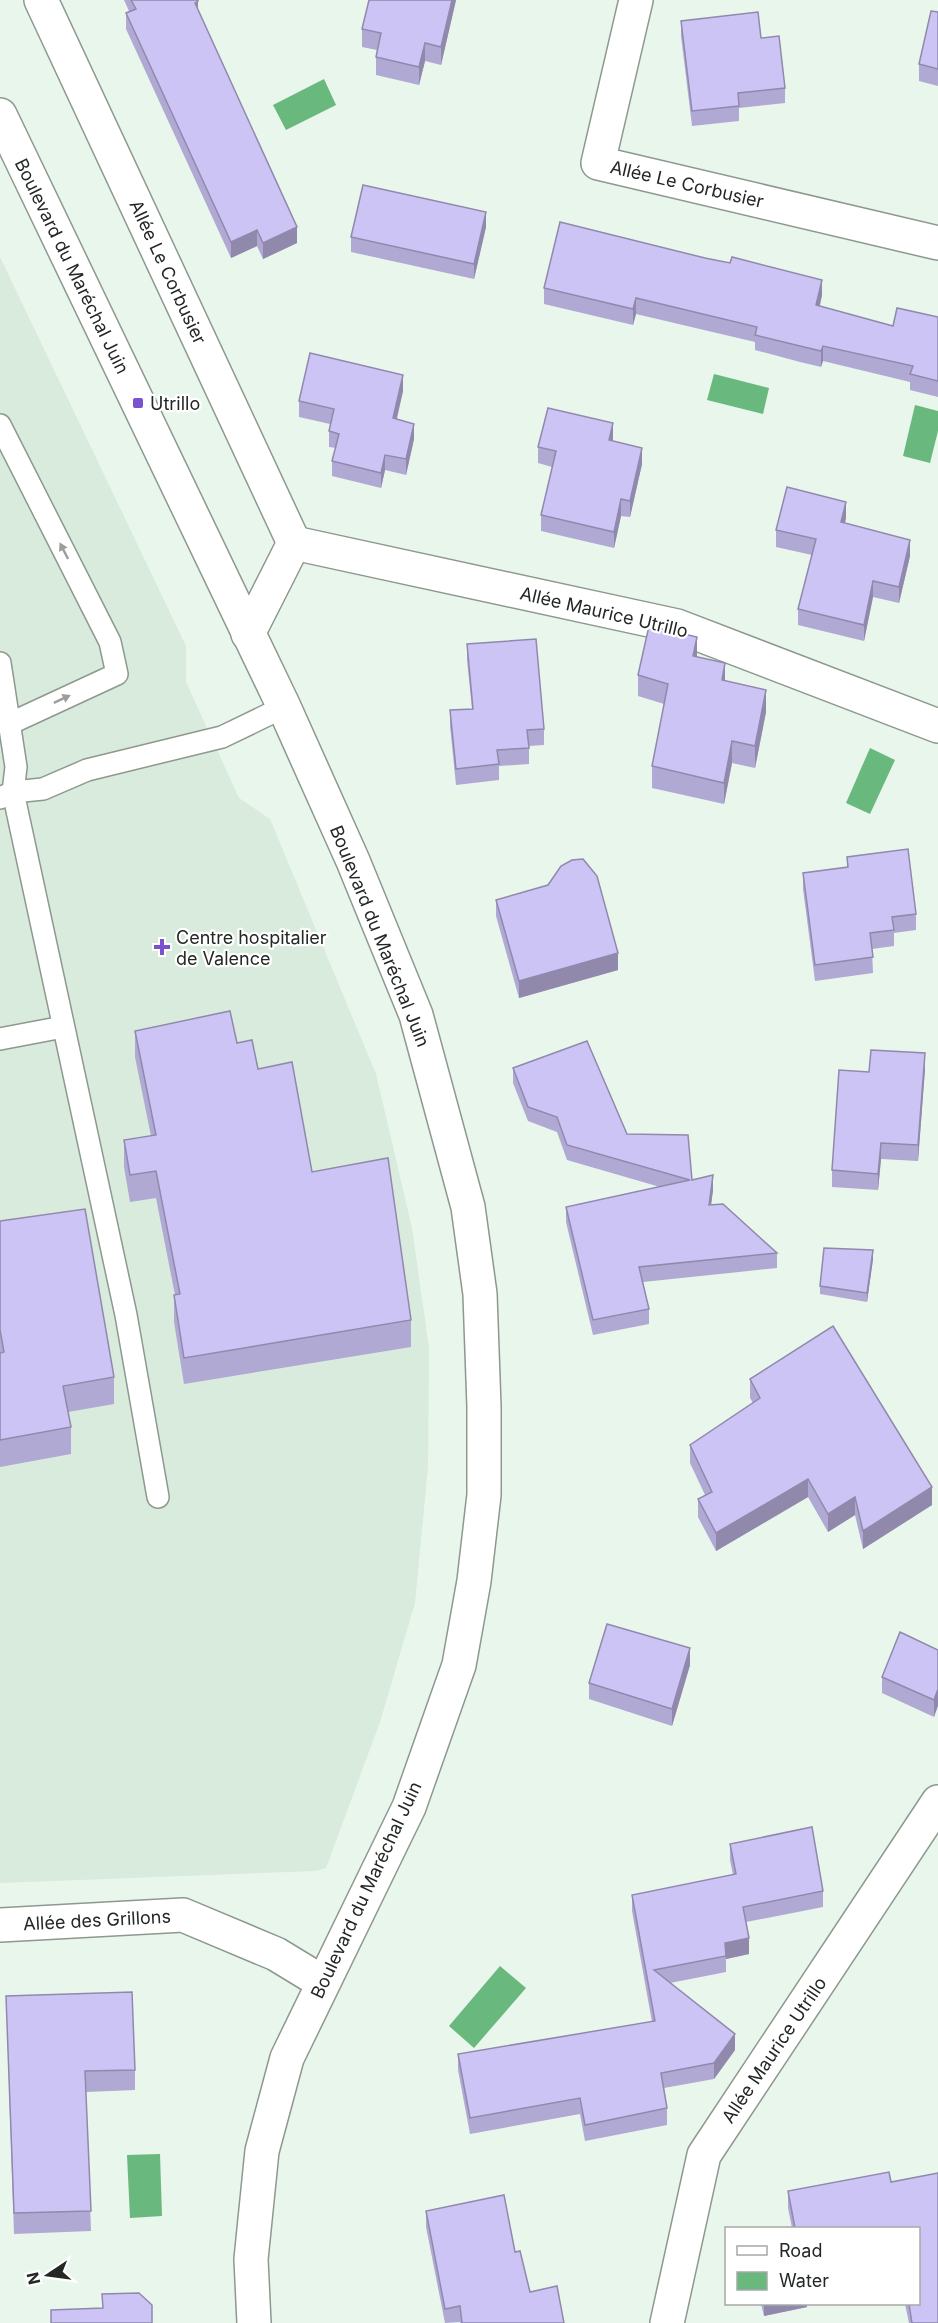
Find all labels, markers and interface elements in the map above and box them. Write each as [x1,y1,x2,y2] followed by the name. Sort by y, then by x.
[11,155,133,377] street label: Boulevard du Maréchal Juin
[608,156,766,212] street label: Allée Le Corbusier
[125,197,211,348] street label: Allée Le Corbusier
[150,393,200,414] place label: Utrillo
[131,396,145,410] marker: Utrillo
[59,543,69,560] one-way arrow
[518,582,690,642] street label: Allée Maurice Utrillo
[54,695,71,704] one-way arrow
[326,822,434,1050] street label: Boulevard du Maréchal Juin
[176,927,327,969] place label: Centre hospitalier de Valence
[153,938,171,956] marker: Centre hospitalier de Valence
[306,1778,426,2002] street label: Boulevard du Maréchal Juin
[23,1906,171,1934] street label: Allée des Grillons
[717,1973,831,2127] street label: Allée Maurice Utrillo
[725,2227,920,2305] legend
[779,2240,822,2261] text: Road
[18,2245,78,2305] north arrow
[22,2270,45,2287] text: N
[779,2270,829,2291] text: Water

